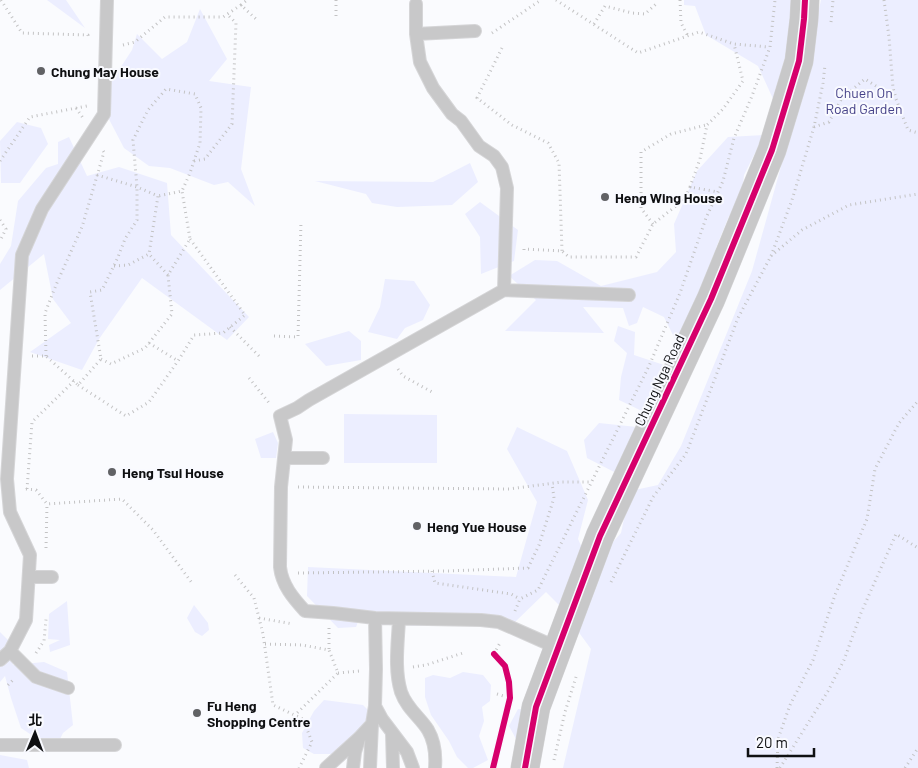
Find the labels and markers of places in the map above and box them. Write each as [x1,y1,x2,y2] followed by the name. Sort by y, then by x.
[51,63,159,80] place label: Chung May House
[35,65,47,77] marker: Chung May House
[615,189,723,206] place label: Heng Wing House
[599,191,611,203] marker: Heng Wing House
[122,464,224,481] place label: Heng Tsui House
[106,466,118,478] marker: Heng Tsui House
[427,518,527,535] place label: Heng Yue House
[411,520,423,532] marker: Heng Yue House
[207,697,311,730] place label: Fu Heng Shopping Centre
[191,707,203,719] marker: Fu Heng Shopping Centre

